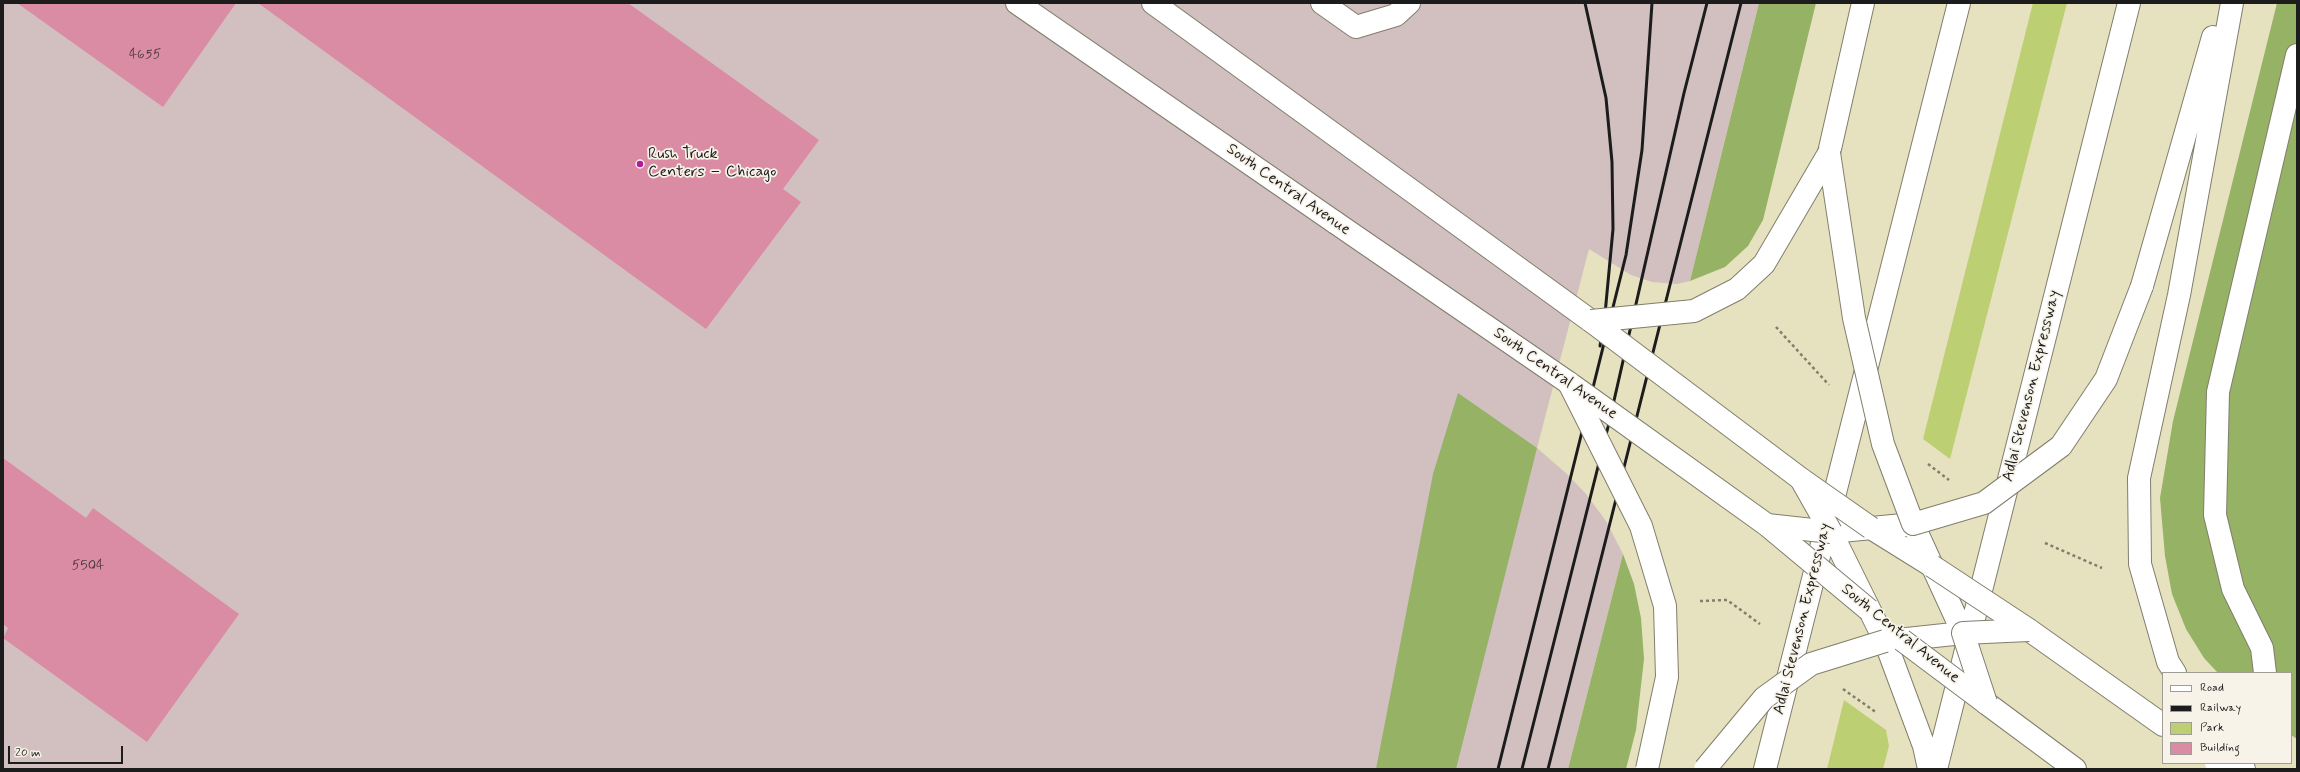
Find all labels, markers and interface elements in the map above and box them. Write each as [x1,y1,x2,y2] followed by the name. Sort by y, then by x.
[129,47,161,63] house number: 4655
[1222,140,1354,240] street label: South Central Avenue
[648,145,776,183] place label: Rush Truck Centers – Chicago
[635,159,645,169] marker: Rush Truck Centers – Chicago
[1999,288,2065,484] street label: Adlai Stevenson Expressway
[1489,324,1621,424] street label: South Central Avenue
[1770,521,1836,717] street label: Adlai Stevenson Expressway
[72,558,104,574] house number: 5504
[1837,580,1963,688] street label: South Central Avenue
[2162,672,2292,764] legend
[2200,680,2224,696] text: Road
[2200,700,2241,716] text: Railway
[2200,720,2224,736] text: Park
[10,738,125,764] scale bar
[2200,740,2240,756] text: Building
[15,745,41,761] text: 20 m

